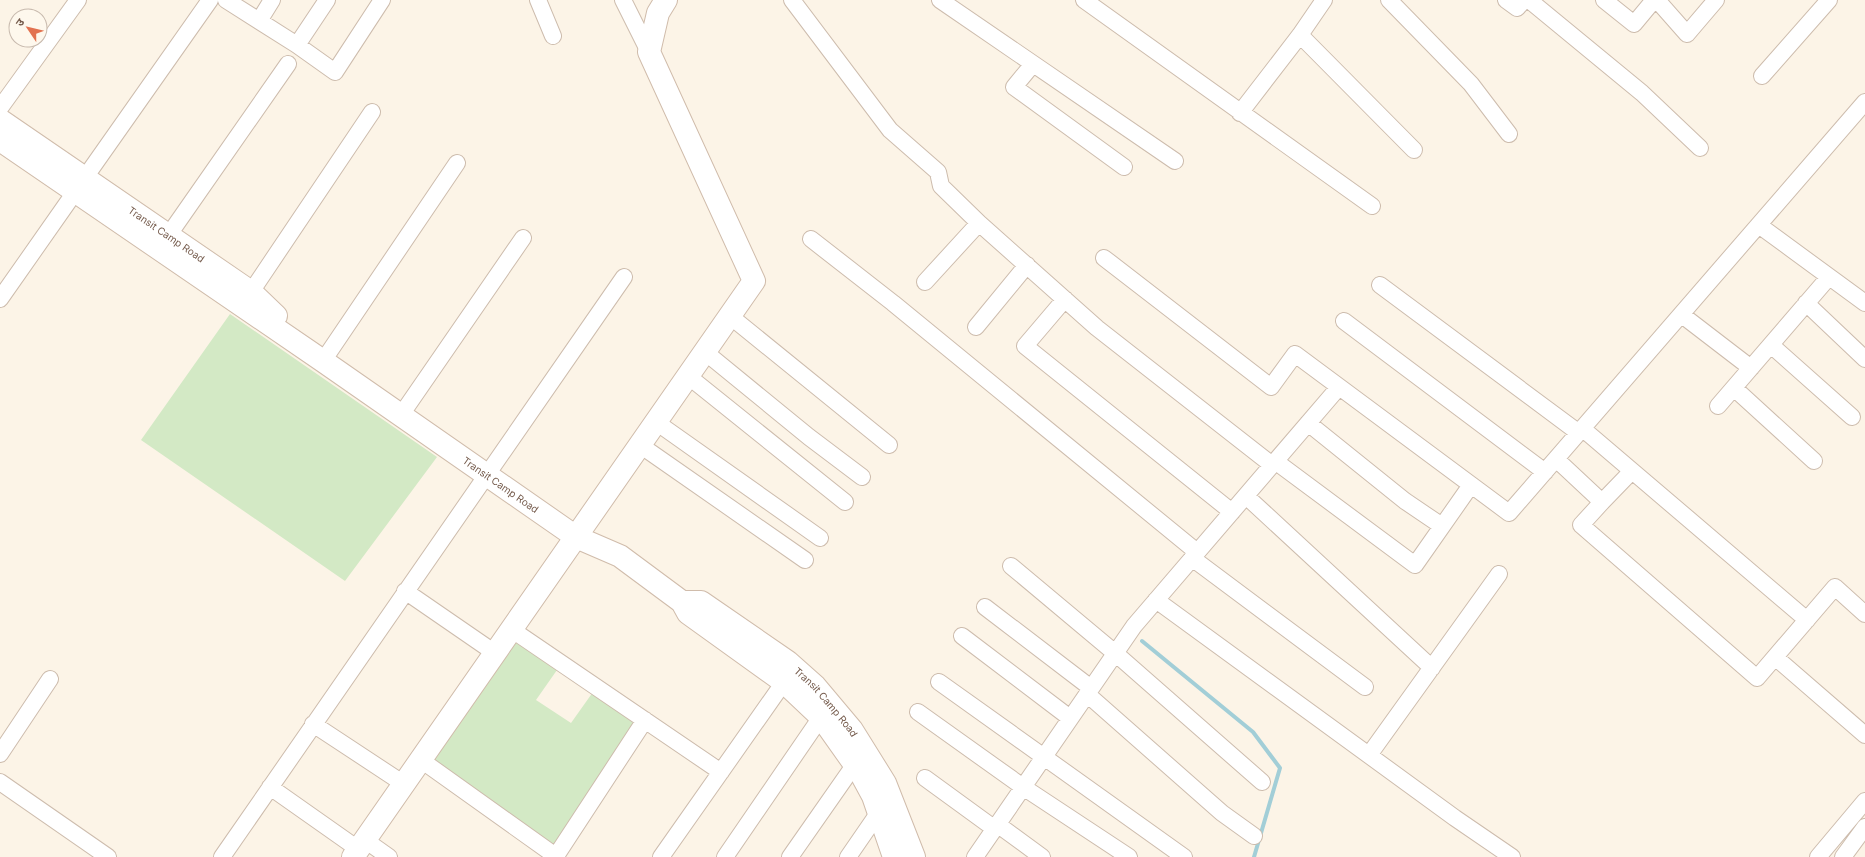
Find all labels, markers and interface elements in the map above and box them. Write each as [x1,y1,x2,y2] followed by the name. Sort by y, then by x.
[8,8,48,48] north arrow
[12,15,28,29] text: उ
[126,204,207,265] street label: Transit Camp Road
[461,454,541,515] street label: Transit Camp Road
[792,664,861,739] street label: Transit Camp Road

